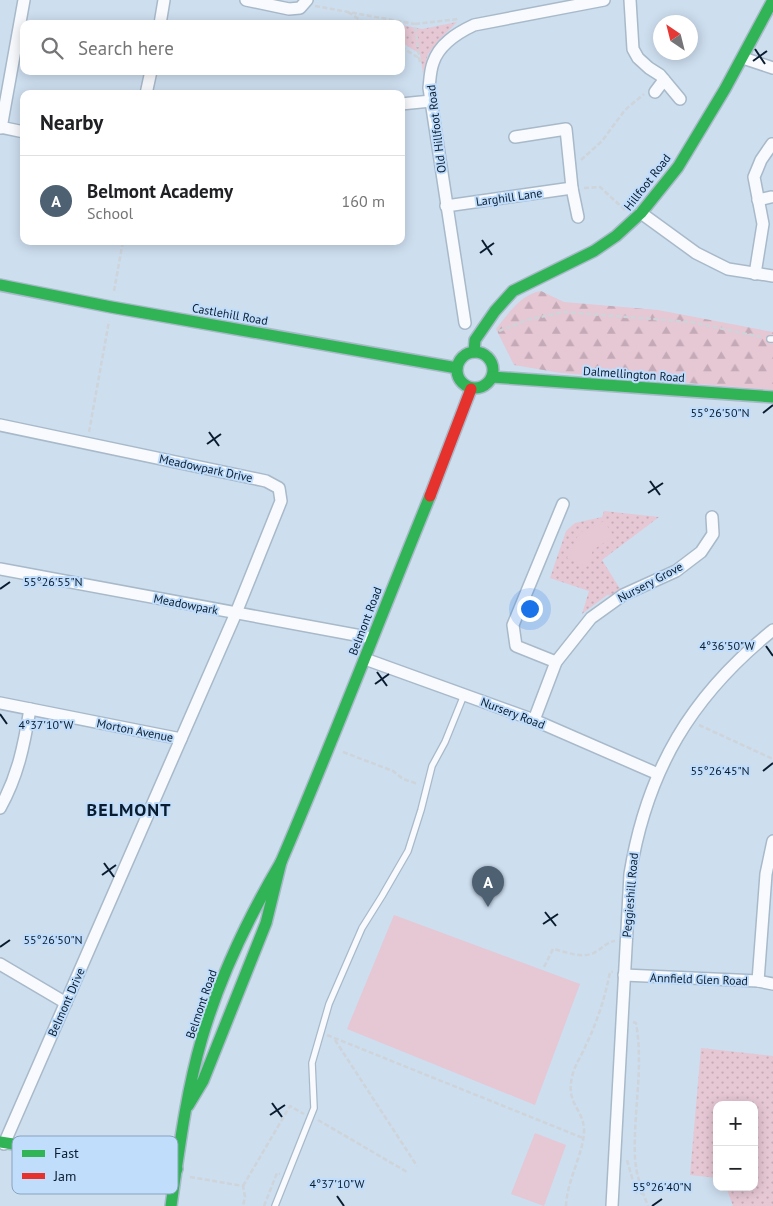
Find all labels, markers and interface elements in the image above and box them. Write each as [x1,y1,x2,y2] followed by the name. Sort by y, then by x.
[653,15,698,60] north arrow
[20,20,405,75] search box
[38,34,66,62] icon: search
[78,36,174,60] text: Search here
[423,84,449,174] street label: Old Hillfoot Road
[40,109,103,136] text: Nearby
[620,151,674,213] street label: Hillfoot Road
[87,179,233,203] text: Belmont Academy
[475,185,543,209] street label: Larghill Lane
[51,191,61,211] text: A
[342,191,385,211] text: 160 m
[87,203,133,223] text: School
[191,300,269,328] street label: Castlehill Road
[583,363,685,385] street label: Dalmellington Road
[690,405,750,420] text: 55°26'50"N
[158,451,254,485] street label: Meadowpark Drive
[615,559,685,605] street label: Nursery Grove
[23,574,83,589] text: 55°26'55"N
[345,585,385,657] street label: Belmont Road
[152,590,220,618] street label: Meadowpark
[517,596,543,622] your location
[700,638,754,653] text: 4°36'50"W
[479,694,547,732] street label: Nursery Road
[95,715,175,745] street label: Morton Avenue
[19,717,73,732] text: 4°37'10"W
[690,763,750,778] text: 55°26'45"N
[87,798,171,821] district label: BELMONT
[619,852,641,938] street label: Peggieshill Road
[472,866,504,907] pin: A
[23,932,83,947] text: 55°26'50"N
[44,965,88,1039] street label: Belmont Drive
[182,968,220,1040] street label: Belmont Road
[650,970,748,988] street label: Annfield Glen Road
[713,1101,758,1191] map controls
[713,1101,758,1146] button: +
[12,1136,178,1194] legend
[54,1144,79,1162] text: Fast
[713,1146,758,1191] button: −
[53,1167,76,1185] text: Jam
[310,1176,364,1191] text: 4°37'10"W
[632,1179,692,1194] text: 55°26'40"N

